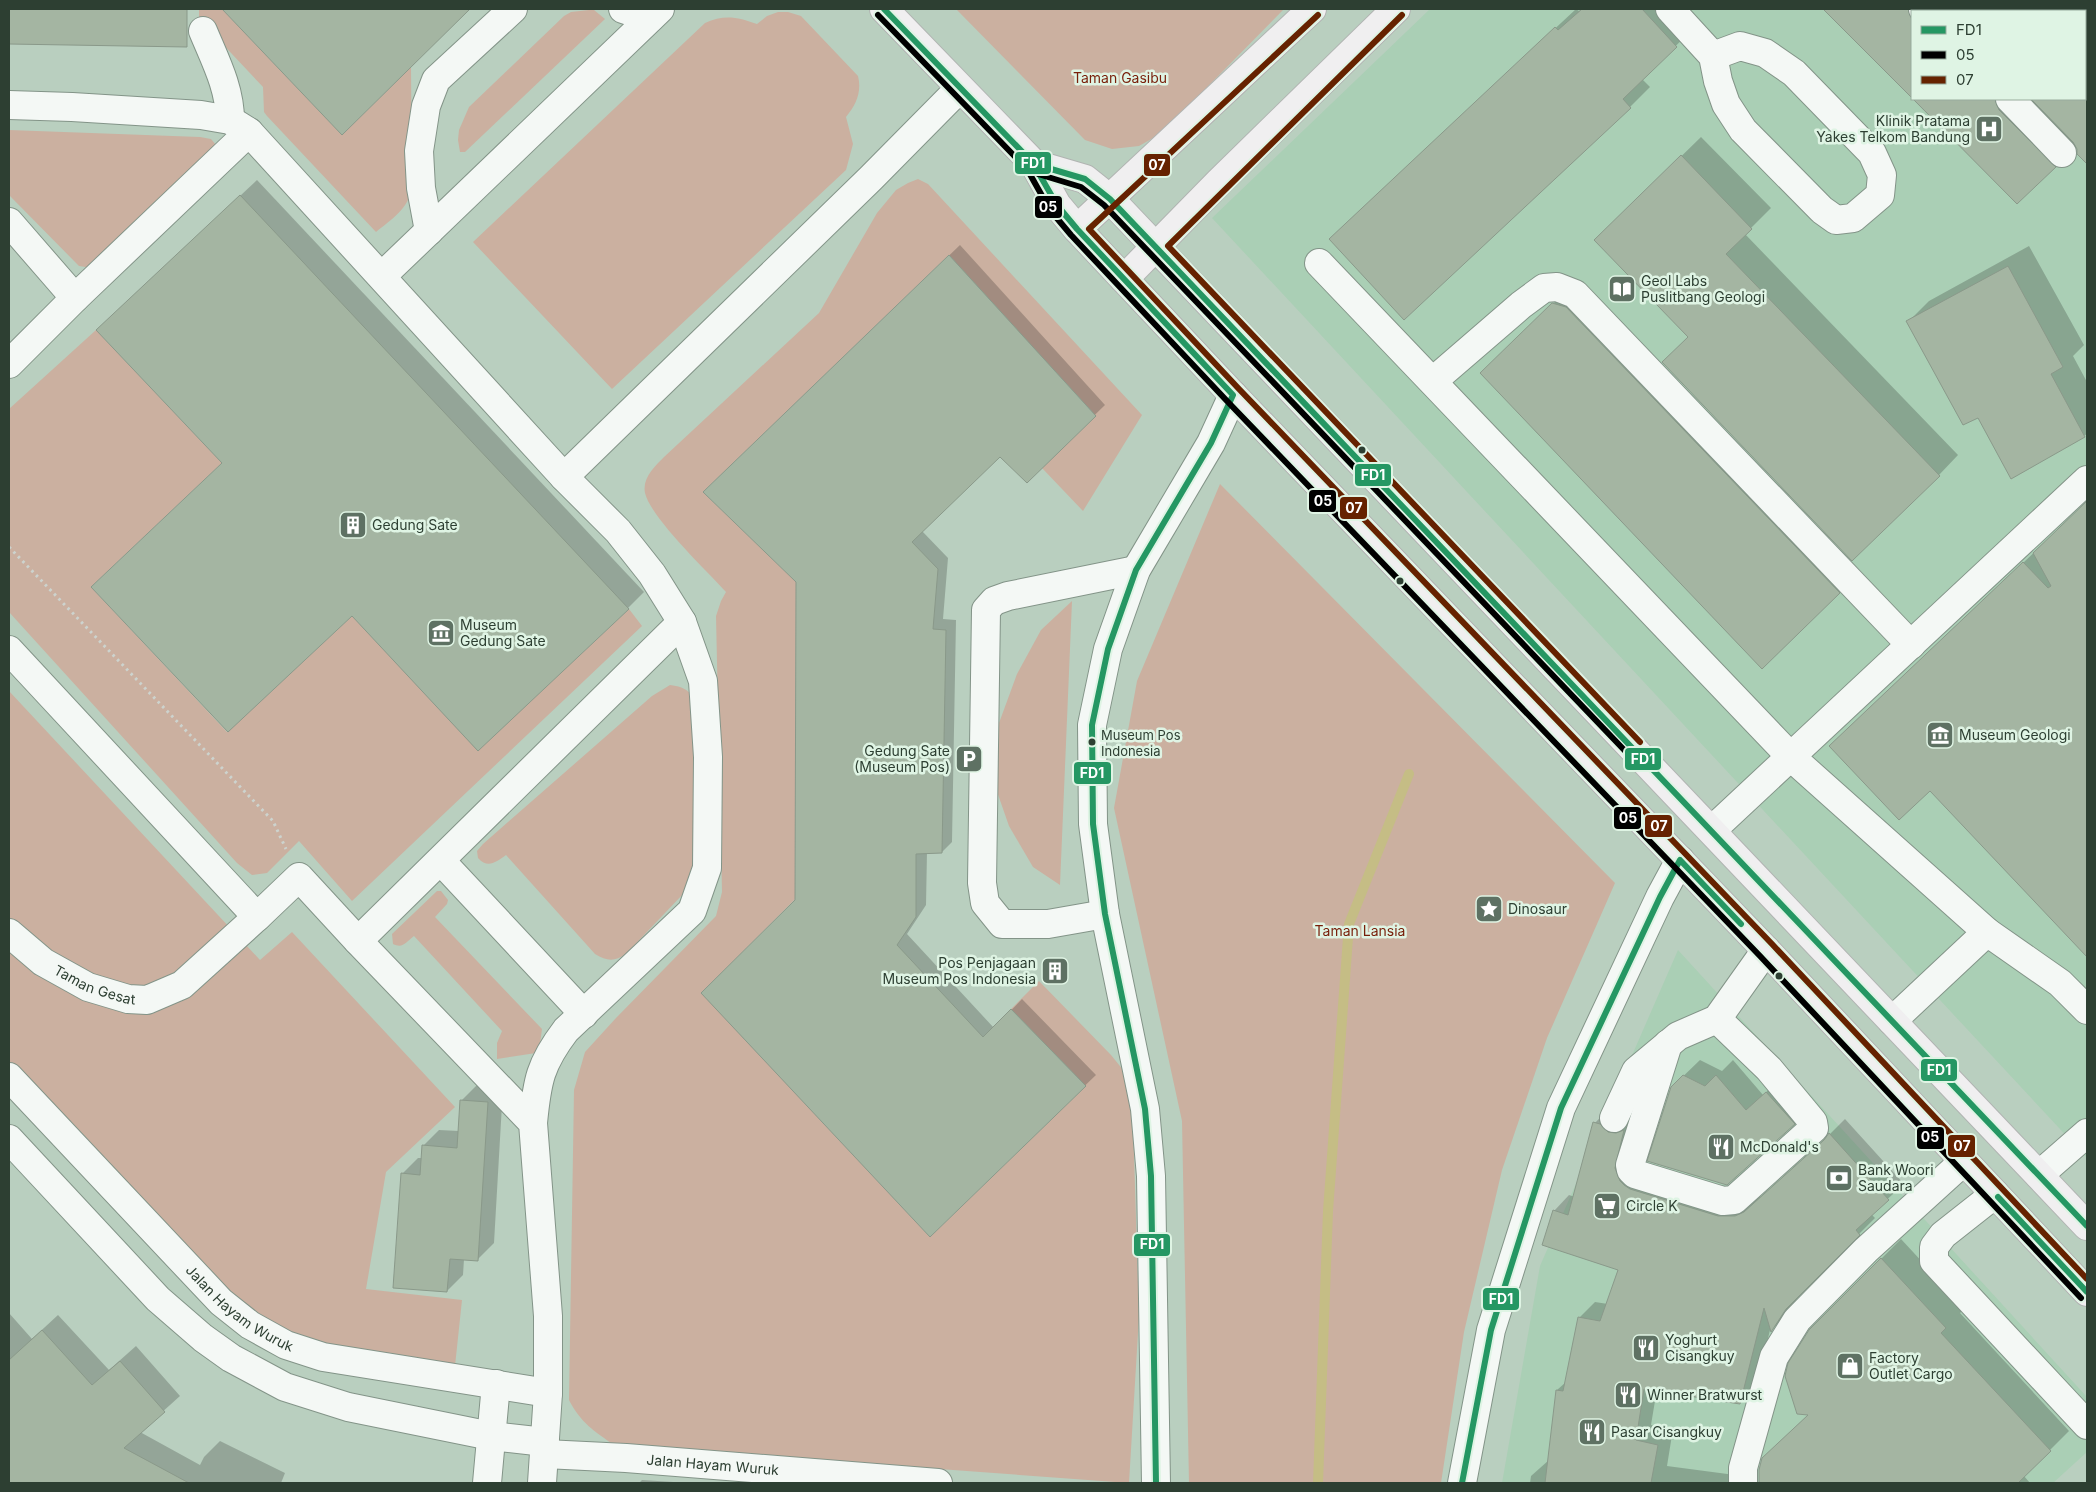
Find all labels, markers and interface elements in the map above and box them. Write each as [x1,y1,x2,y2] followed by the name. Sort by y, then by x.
[1911,10,2086,100] legend
[1956,20,1982,39] text: FD1
[1956,45,1975,64] text: 05
[1073,69,1167,86] park label: Taman Gasibu
[1956,70,1974,89] text: 07
[1816,112,1970,145] place label: Klinik Pratama Yakes Telkom Bandung
[1974,114,2004,144] hospital icon: Klinik Pratama Yakes Telkom Bandung
[1014,151,1052,175] line badge: FD1
[1143,153,1171,177] line badge: 07
[1021,154,1045,171] text: FD1
[1148,156,1166,173] text: 07
[1034,195,1063,219] line badge: 05
[1039,198,1057,215] text: 05
[1641,272,1765,305] place label: Geol Labs Puslitbang Geologi
[1607,274,1637,304] library icon: Geol Labs Puslitbang Geologi
[1357,445,1367,455] unlabelled marker
[1354,463,1392,487] line badge: FD1
[1361,466,1385,483] text: FD1
[1308,489,1337,513] line badge: 05
[1314,492,1332,509] text: 05
[1339,496,1368,520] line badge: 07
[1345,499,1363,516] text: 07
[338,510,368,540] building icon: Gedung Sate
[372,516,458,533] place label: Gedung Sate
[1395,576,1405,586] unlabelled marker
[460,616,546,649] place label: Museum Gedung Sate
[426,618,456,648] museum icon: Museum Gedung Sate
[1925,720,1955,750] museum icon: Museum Geologi
[1959,726,2071,743] place label: Museum Geologi
[1101,727,1181,759] place label: Museum Pos Indonesia
[1087,737,1097,747] marker: Museum Pos Indonesia
[854,742,950,775] place label: Gedung Sate (Museum Pos)
[954,744,984,774] parking icon: Gedung Sate (Museum Pos)
[1624,747,1662,771] line badge: FD1
[1631,750,1655,767] text: FD1
[1073,761,1112,785] line badge: FD1
[1080,764,1104,781] text: FD1
[1613,806,1642,830] line badge: 05
[1619,809,1637,826] text: 05
[1644,814,1673,838] line badge: 07
[1650,817,1668,834] text: 07
[1474,894,1504,924] place icon: Dinosaur
[1508,900,1567,917] place label: Dinosaur
[1315,922,1405,939] park label: Taman Lansia
[882,954,1036,987] place label: Pos Penjagaan Museum Pos Indonesia
[1040,956,1070,986] building icon: Pos Penjagaan Museum Pos Indonesia
[51,961,136,1007] street label: Taman Gesat
[1774,971,1784,981] unlabelled marker
[1920,1058,1958,1082] line badge: FD1
[1927,1061,1951,1078] text: FD1
[1916,1126,1945,1150] line badge: 05
[1921,1128,1939,1145] text: 05
[1706,1132,1736,1162] restaurant icon: McDonald's
[1947,1134,1976,1158] line badge: 07
[1953,1137,1971,1154] text: 07
[1740,1138,1819,1155] place label: McDonald's
[1858,1161,1934,1194] place label: Bank Woori Saudara
[1824,1163,1854,1193] bank icon: Bank Woori Saudara
[1592,1191,1622,1221] supermarket icon: Circle K
[1626,1197,1678,1214] place label: Circle K
[1133,1233,1171,1257] line badge: FD1
[1140,1235,1164,1252] text: FD1
[183,1261,296,1355] street label: Jalan Hayam Wuruk
[1482,1287,1520,1311] line badge: FD1
[1489,1290,1513,1307] text: FD1
[1665,1331,1735,1364] place label: Yoghurt Cisangkuy
[1631,1333,1661,1363] restaurant icon: Yoghurt Cisangkuy
[1869,1349,1953,1382] place label: Factory Outlet Cargo
[1835,1351,1865,1381] shop icon: Factory Outlet Cargo
[1613,1380,1643,1410] restaurant icon: Winner Bratwurst
[1647,1386,1763,1403] place label: Winner Bratwurst
[1577,1417,1607,1447] restaurant icon: Pasar Cisangkuy
[1611,1423,1722,1440] place label: Pasar Cisangkuy
[646,1451,780,1478] street label: Jalan Hayam Wuruk

